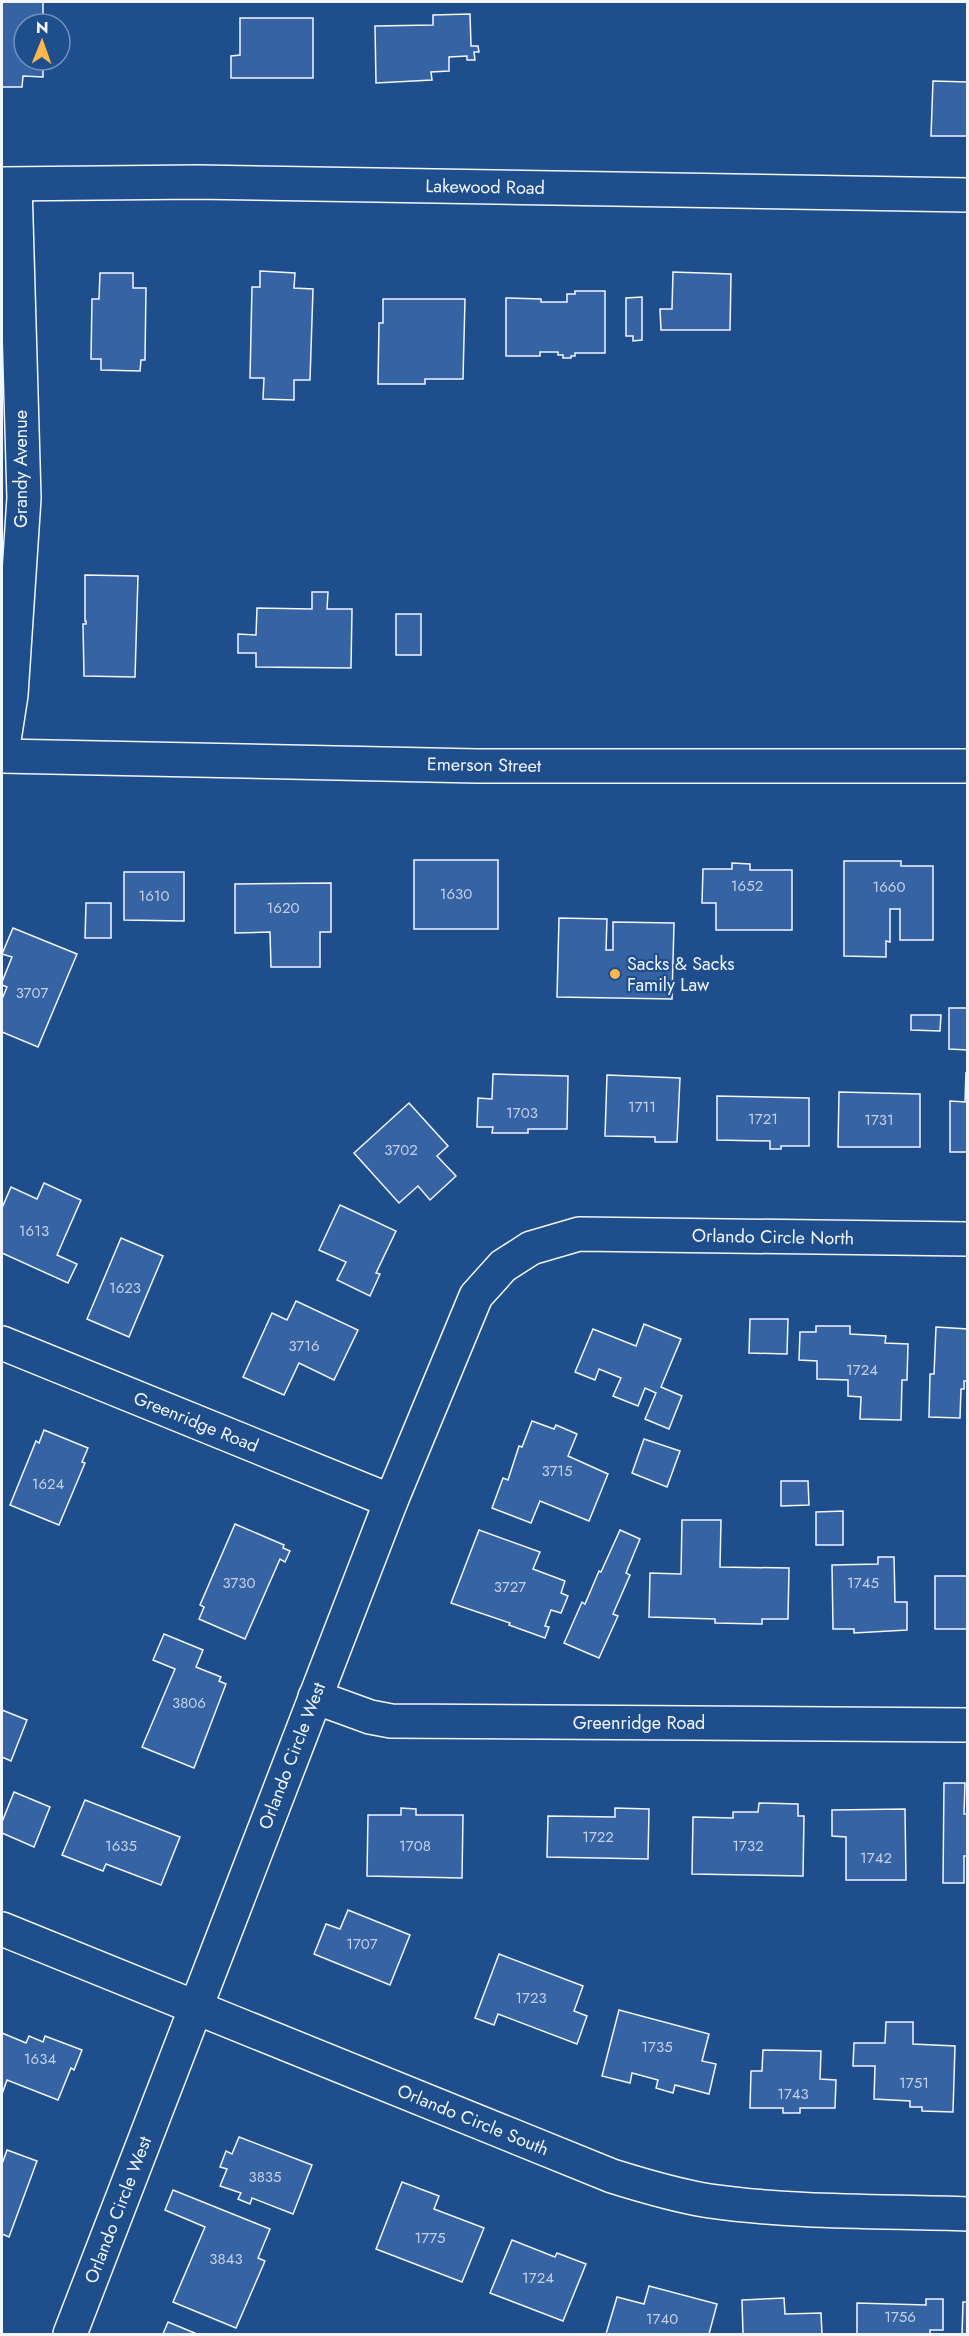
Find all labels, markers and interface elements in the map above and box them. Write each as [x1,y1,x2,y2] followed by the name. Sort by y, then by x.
[12,12,72,72] north arrow
[36,16,49,39] text: N
[425,173,545,201] street label: Lakewood Road
[8,410,34,528] street label: Grandy Avenue
[427,751,542,779] street label: Emerson Street
[731,875,763,897] house number: 1652
[872,876,906,898] house number: 1660
[440,883,472,905] house number: 1630
[138,885,170,907] house number: 1610
[267,897,299,919] house number: 1620
[627,951,735,998] place label: Sacks & Sacks Family Law
[608,967,622,981] marker: Sacks & Sacks Family Law
[16,982,48,1004] house number: 3707
[628,1096,656,1118] house number: 1711
[506,1102,538,1124] house number: 1703
[748,1108,778,1130] house number: 1721
[864,1109,894,1131] house number: 1731
[384,1139,418,1161] house number: 3702
[19,1220,49,1242] house number: 1613
[692,1223,854,1251] street label: Orlando Circle North
[109,1277,141,1299] house number: 1623
[288,1335,320,1357] house number: 3716
[846,1359,878,1381] house number: 1724
[130,1385,262,1459] street label: Greenridge Road
[541,1460,573,1482] house number: 3715
[32,1473,65,1495] house number: 1624
[222,1572,256,1594] house number: 3730
[847,1572,879,1594] house number: 1745
[494,1576,526,1598] house number: 3727
[252,1678,332,1833] street label: Orlando Circle West
[172,1692,206,1714] house number: 3806
[573,1710,705,1736] street label: Greenridge Road
[582,1826,614,1848] house number: 1722
[105,1835,137,1857] house number: 1635
[399,1835,431,1857] house number: 1708
[732,1835,764,1857] house number: 1732
[860,1847,892,1869] house number: 1742
[346,1933,378,1955] house number: 1707
[515,1987,547,2009] house number: 1723
[641,2036,673,2058] house number: 1735
[24,2048,56,2070] house number: 1634
[899,2072,929,2094] house number: 1751
[393,2078,553,2162] street label: Orlando Circle South
[777,2083,809,2105] house number: 1743
[78,2132,158,2287] street label: Orlando Circle West
[248,2166,282,2188] house number: 3835
[415,2227,445,2249] house number: 1775
[209,2248,243,2270] house number: 3843
[522,2267,554,2289] house number: 1724
[884,2306,916,2328] house number: 1756
[646,2308,678,2330] house number: 1740

